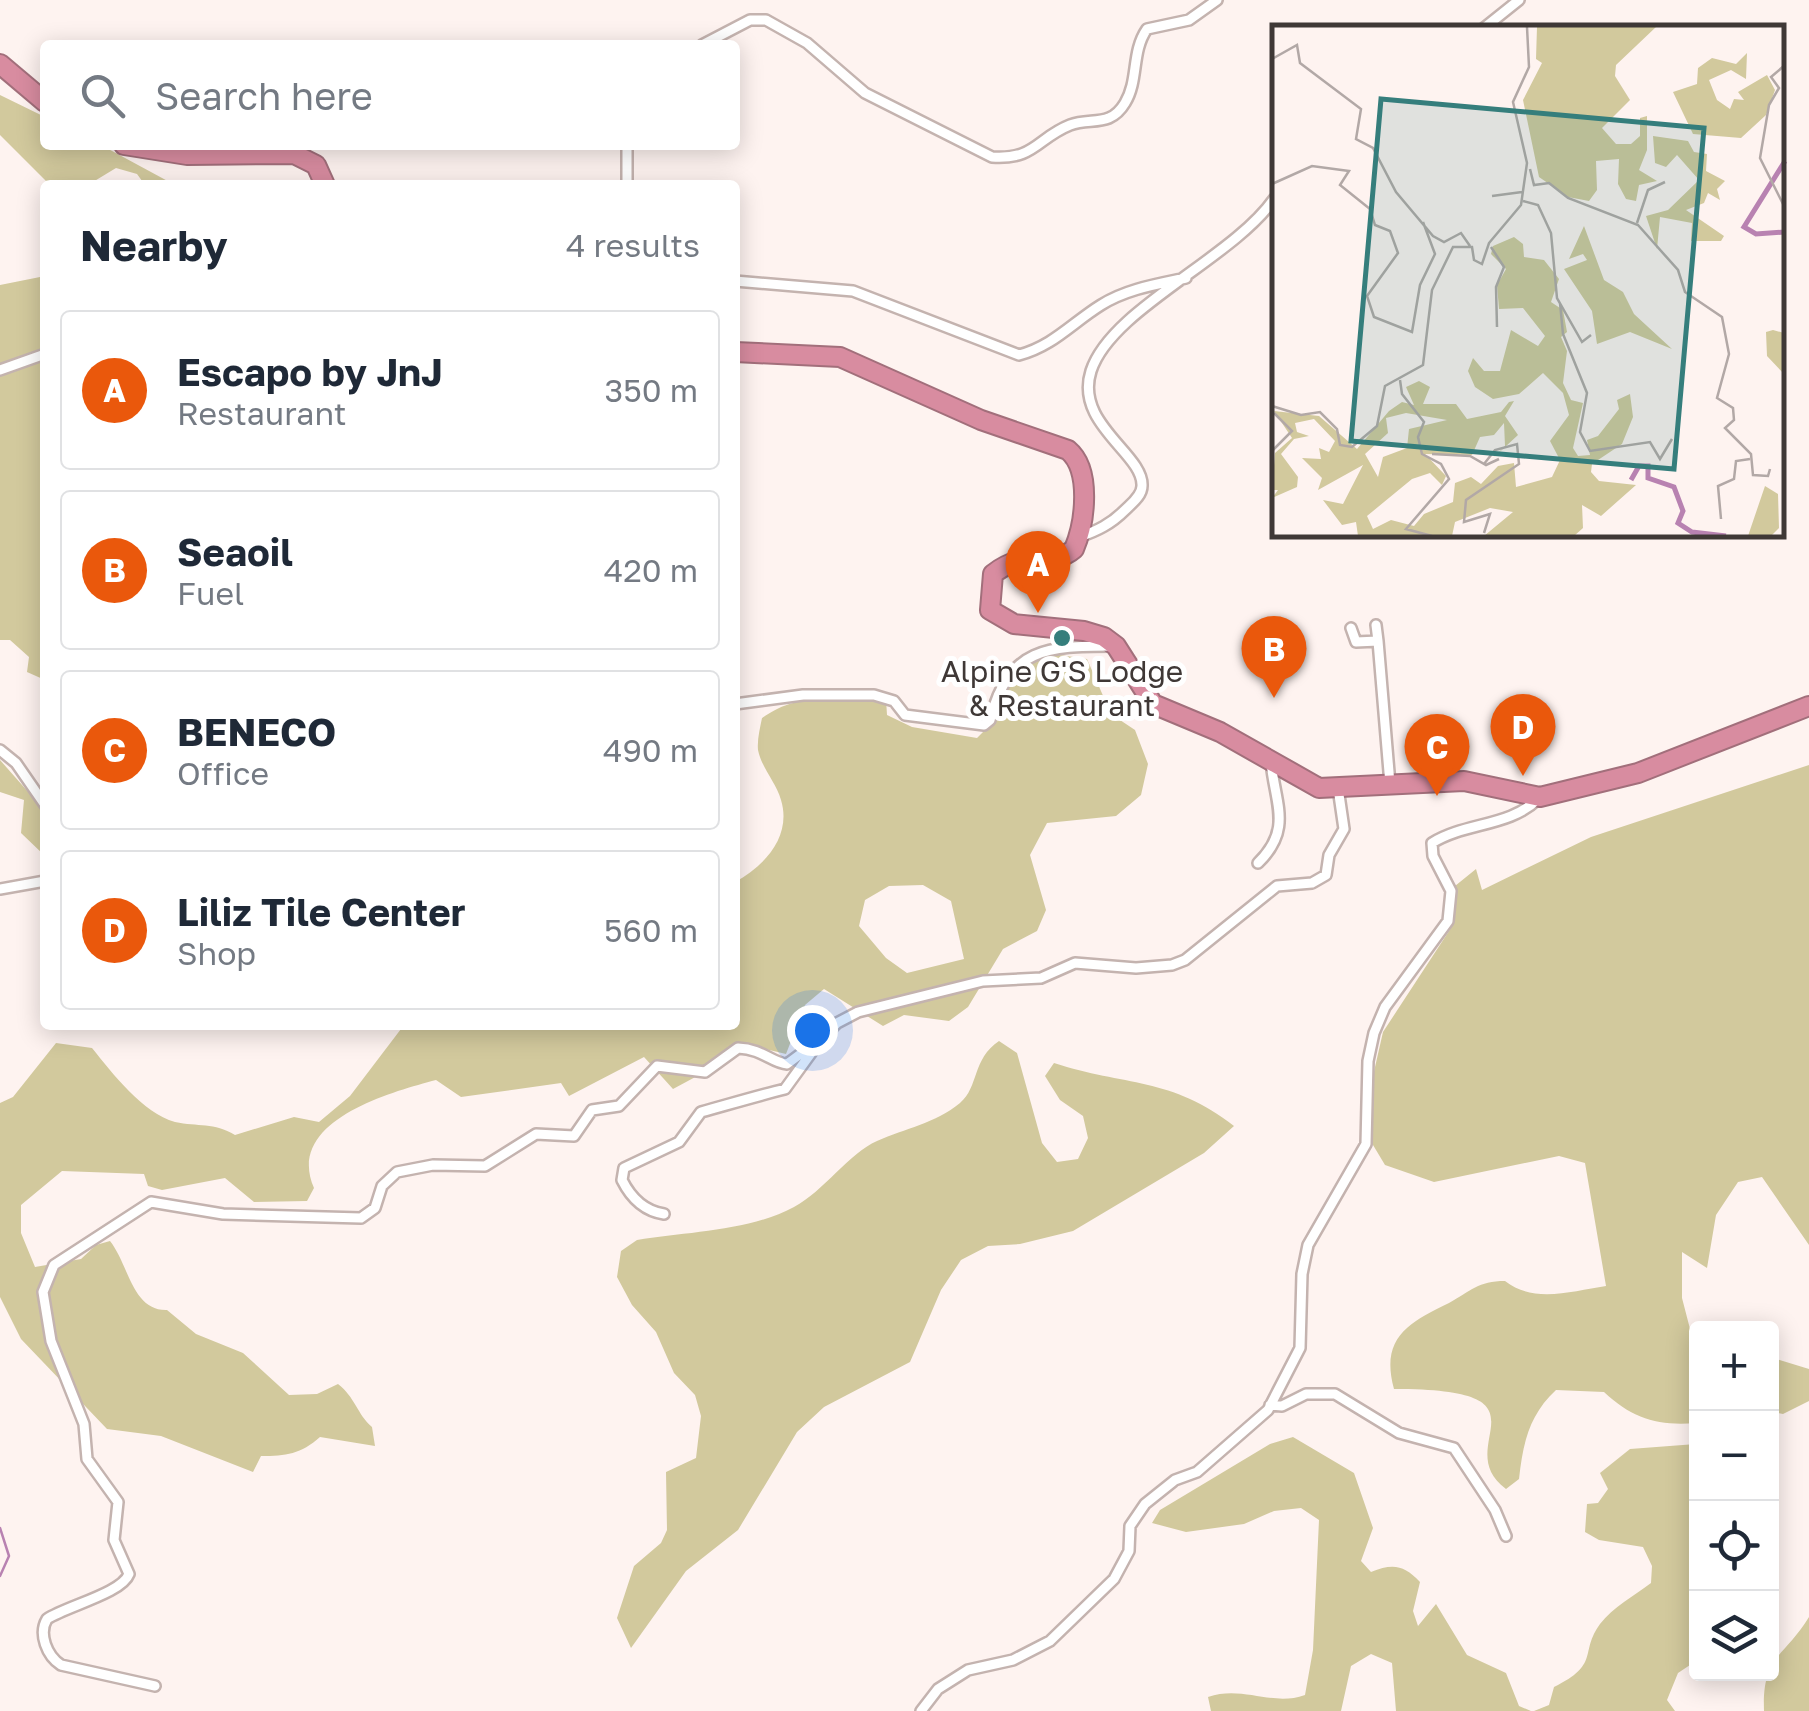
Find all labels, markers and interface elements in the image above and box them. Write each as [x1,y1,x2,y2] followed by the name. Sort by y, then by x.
[1272,25,1784,538] inset map
[40,40,740,150] search box
[75,68,130,123] icon: search
[155,73,373,118] text: Search here
[80,220,228,270] text: Nearby
[566,226,700,264] text: 4 results
[177,349,443,394] text: Escapo by JnJ
[103,371,126,409] text: A
[605,371,698,409] text: 350 m
[177,394,347,432] text: Restaurant
[177,529,293,574] text: Seaoil
[1006,530,1070,613] pin: A
[103,551,126,589] text: B
[604,551,698,589] text: 420 m
[177,574,244,612] text: Fuel
[1242,616,1306,698] pin: B
[1051,627,1073,649] marker: Alpine G'S Lodge & Restaurant
[941,653,1183,723] place label: Alpine G'S Lodge & Restaurant
[1490,694,1556,776] pin: D
[177,709,336,754] text: BENECO
[1404,714,1470,796] pin: C
[103,731,126,769] text: C
[603,731,698,769] text: 490 m
[177,754,269,792] text: Office
[177,889,466,934] text: Liliz Tile Center
[103,911,126,949] text: D
[604,911,698,949] text: 560 m
[177,934,256,972] text: Shop
[787,1005,838,1056] your location
[1689,1321,1779,1681] map controls
[1689,1321,1779,1411] button: +
[1689,1411,1779,1501] button: −
[1689,1501,1779,1591] button: locate
[1689,1591,1779,1681] button: layers

